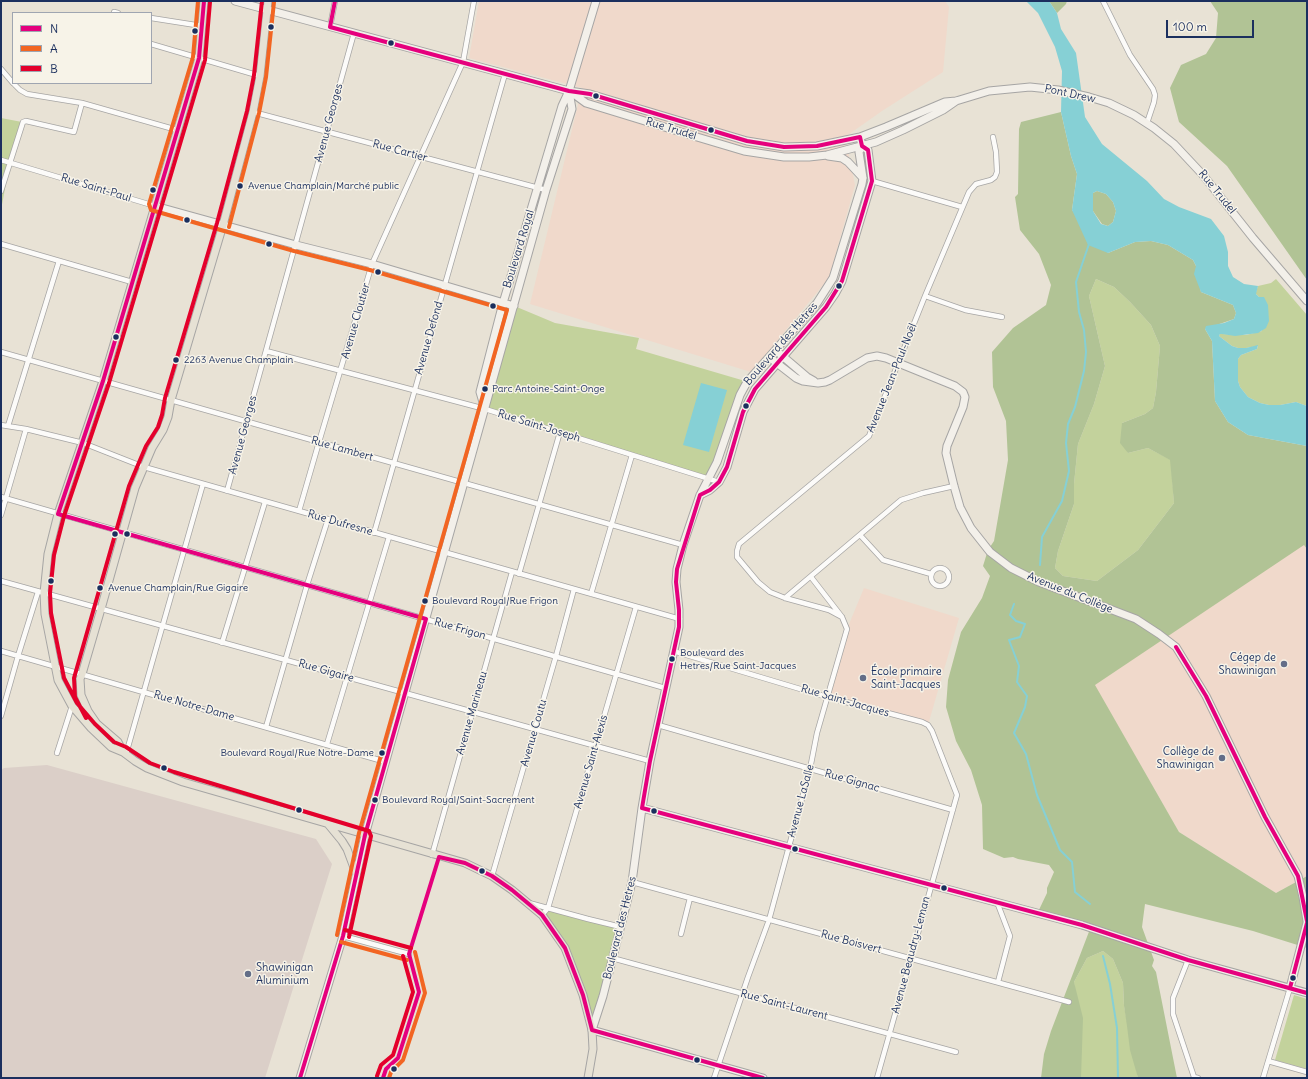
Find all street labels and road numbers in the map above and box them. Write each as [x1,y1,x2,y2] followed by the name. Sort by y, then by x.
[312,82,346,164] street label: Avenue Georges
[1043,82,1097,106] street label: Pont Drew
[644,115,698,143] street label: Rue Trudel
[371,137,429,165] street label: Rue Cartier
[1195,167,1239,217] street label: Rue Trudel
[59,171,133,205] street label: Rue Saint-Paul
[501,208,537,290] street label: Boulevard Royal
[339,282,373,360] street label: Avenue Cloutier
[412,300,446,376] street label: Avenue Defond
[741,300,821,388] street label: Boulevard des Hetres
[864,322,920,434] street label: Avenue Jean-Paul-Noël
[226,394,260,476] street label: Avenue Georges
[496,407,582,445] street label: Rue Saint-Joseph
[309,434,375,464] street label: Rue Lambert
[306,507,374,539] street label: Rue Dufresne
[1025,570,1115,616] street label: Avenue du Collège
[433,615,487,643] street label: Rue Frigon
[297,657,355,685] street label: Rue Gigaire
[454,670,490,756] street label: Avenue Marineau
[799,682,891,720] street label: Rue Saint-Jacques
[152,688,236,724] street label: Rue Notre-Dame
[518,698,550,768] street label: Avenue Coutu
[571,713,611,811] street label: Avenue Saint-Alexis
[785,763,817,839] street label: Avenue LaSalle
[823,767,881,795] street label: Rue Gignac
[601,875,639,981] street label: Boulevard des Hetres
[889,895,933,1015] street label: Avenue Beaudry-Leman
[819,928,883,956] street label: Rue Boisvert
[739,987,829,1023] street label: Rue Saint-Laurent

